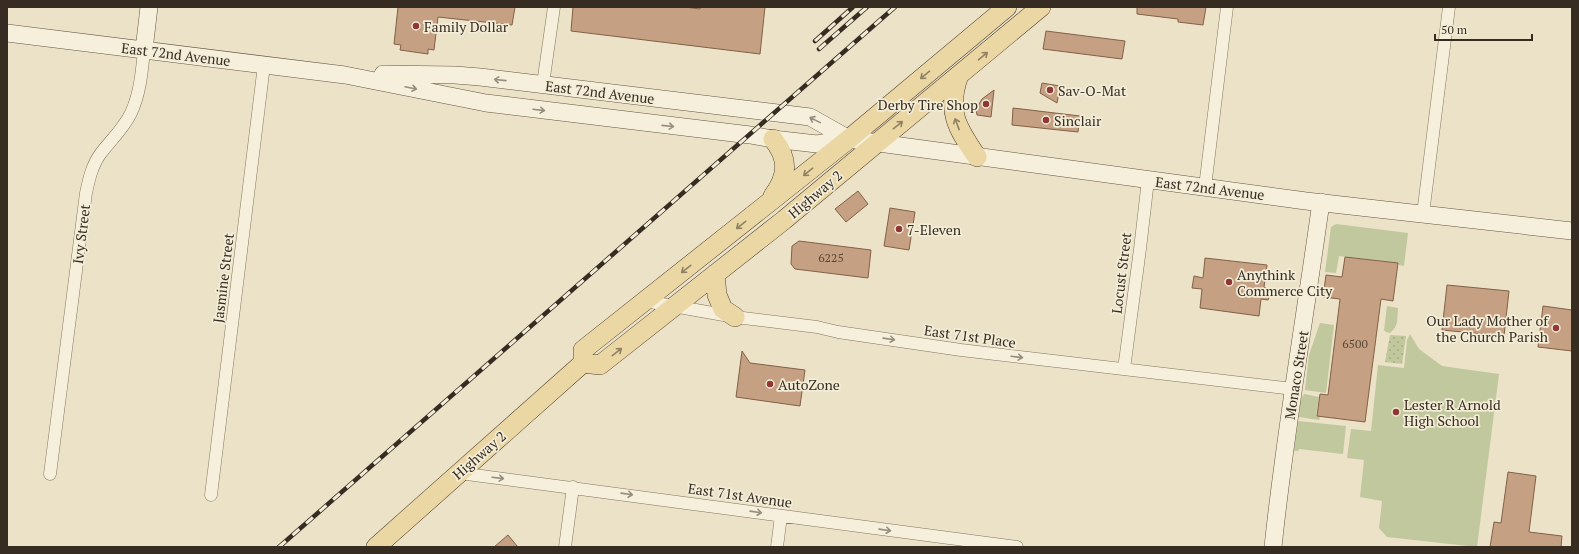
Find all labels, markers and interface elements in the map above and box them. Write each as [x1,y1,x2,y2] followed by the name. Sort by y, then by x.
[1435,16,1532,42] scale bar
[424,17,509,36] place label: Family Dollar
[411,21,421,31] marker: Family Dollar
[1441,22,1468,37] text: 50 m
[120,38,232,70] street label: East 72nd Avenue
[977,51,988,60] one-way arrow
[920,71,931,80] one-way arrow
[494,76,507,83] one-way arrow
[544,76,656,108] street label: East 72nd Avenue
[1058,81,1127,100] place label: Sav-O-Mat
[404,84,417,92] one-way arrow
[1045,85,1055,95] marker: Sav-O-Mat
[878,95,978,114] place label: Derby Tire Shop
[981,99,991,109] marker: Derby Tire Shop
[532,106,545,114] one-way arrow
[1054,111,1102,130] place label: Sinclair
[1041,115,1051,125] marker: Sinclair
[809,116,821,123] one-way arrow
[953,117,960,130] one-way arrow
[893,120,904,129] one-way arrow
[661,122,674,130] one-way arrow
[784,166,846,222] street label: Highway 2
[802,168,813,176] one-way arrow
[1154,172,1266,204] street label: East 72nd Avenue
[68,202,94,265] street label: Ivy Street
[907,220,962,239] place label: 7-Eleven
[736,221,747,230] one-way arrow
[894,224,904,234] marker: 7-Eleven
[1107,230,1136,315] street label: Locust Street
[208,231,238,324] street label: Jasmine Street
[818,250,844,265] house number: 6225
[681,264,692,273] one-way arrow
[1237,265,1333,300] place label: Anythink Commerce City
[1224,277,1234,287] marker: Anythink Commerce City
[1426,311,1549,346] place label: Our Lady Mother of the Church Parish
[923,320,1017,352] street label: East 71st Place
[1551,323,1561,333] marker: Our Lady Mother of the Church Parish
[1280,328,1313,421] street label: Monaco Street
[882,335,895,343] one-way arrow
[1342,336,1368,351] house number: 6500
[612,347,623,356] one-way arrow
[1010,353,1023,361] one-way arrow
[778,375,840,394] place label: AutoZone
[765,379,775,389] marker: AutoZone
[1404,395,1501,430] place label: Lester R Arnold High School
[1391,407,1401,417] marker: Lester R Arnold High School
[448,426,510,484] street label: Highway 2
[491,474,504,482] one-way arrow
[687,478,793,512] street label: East 71st Avenue
[620,491,633,498] one-way arrow
[749,508,762,516] one-way arrow
[878,526,891,533] one-way arrow

